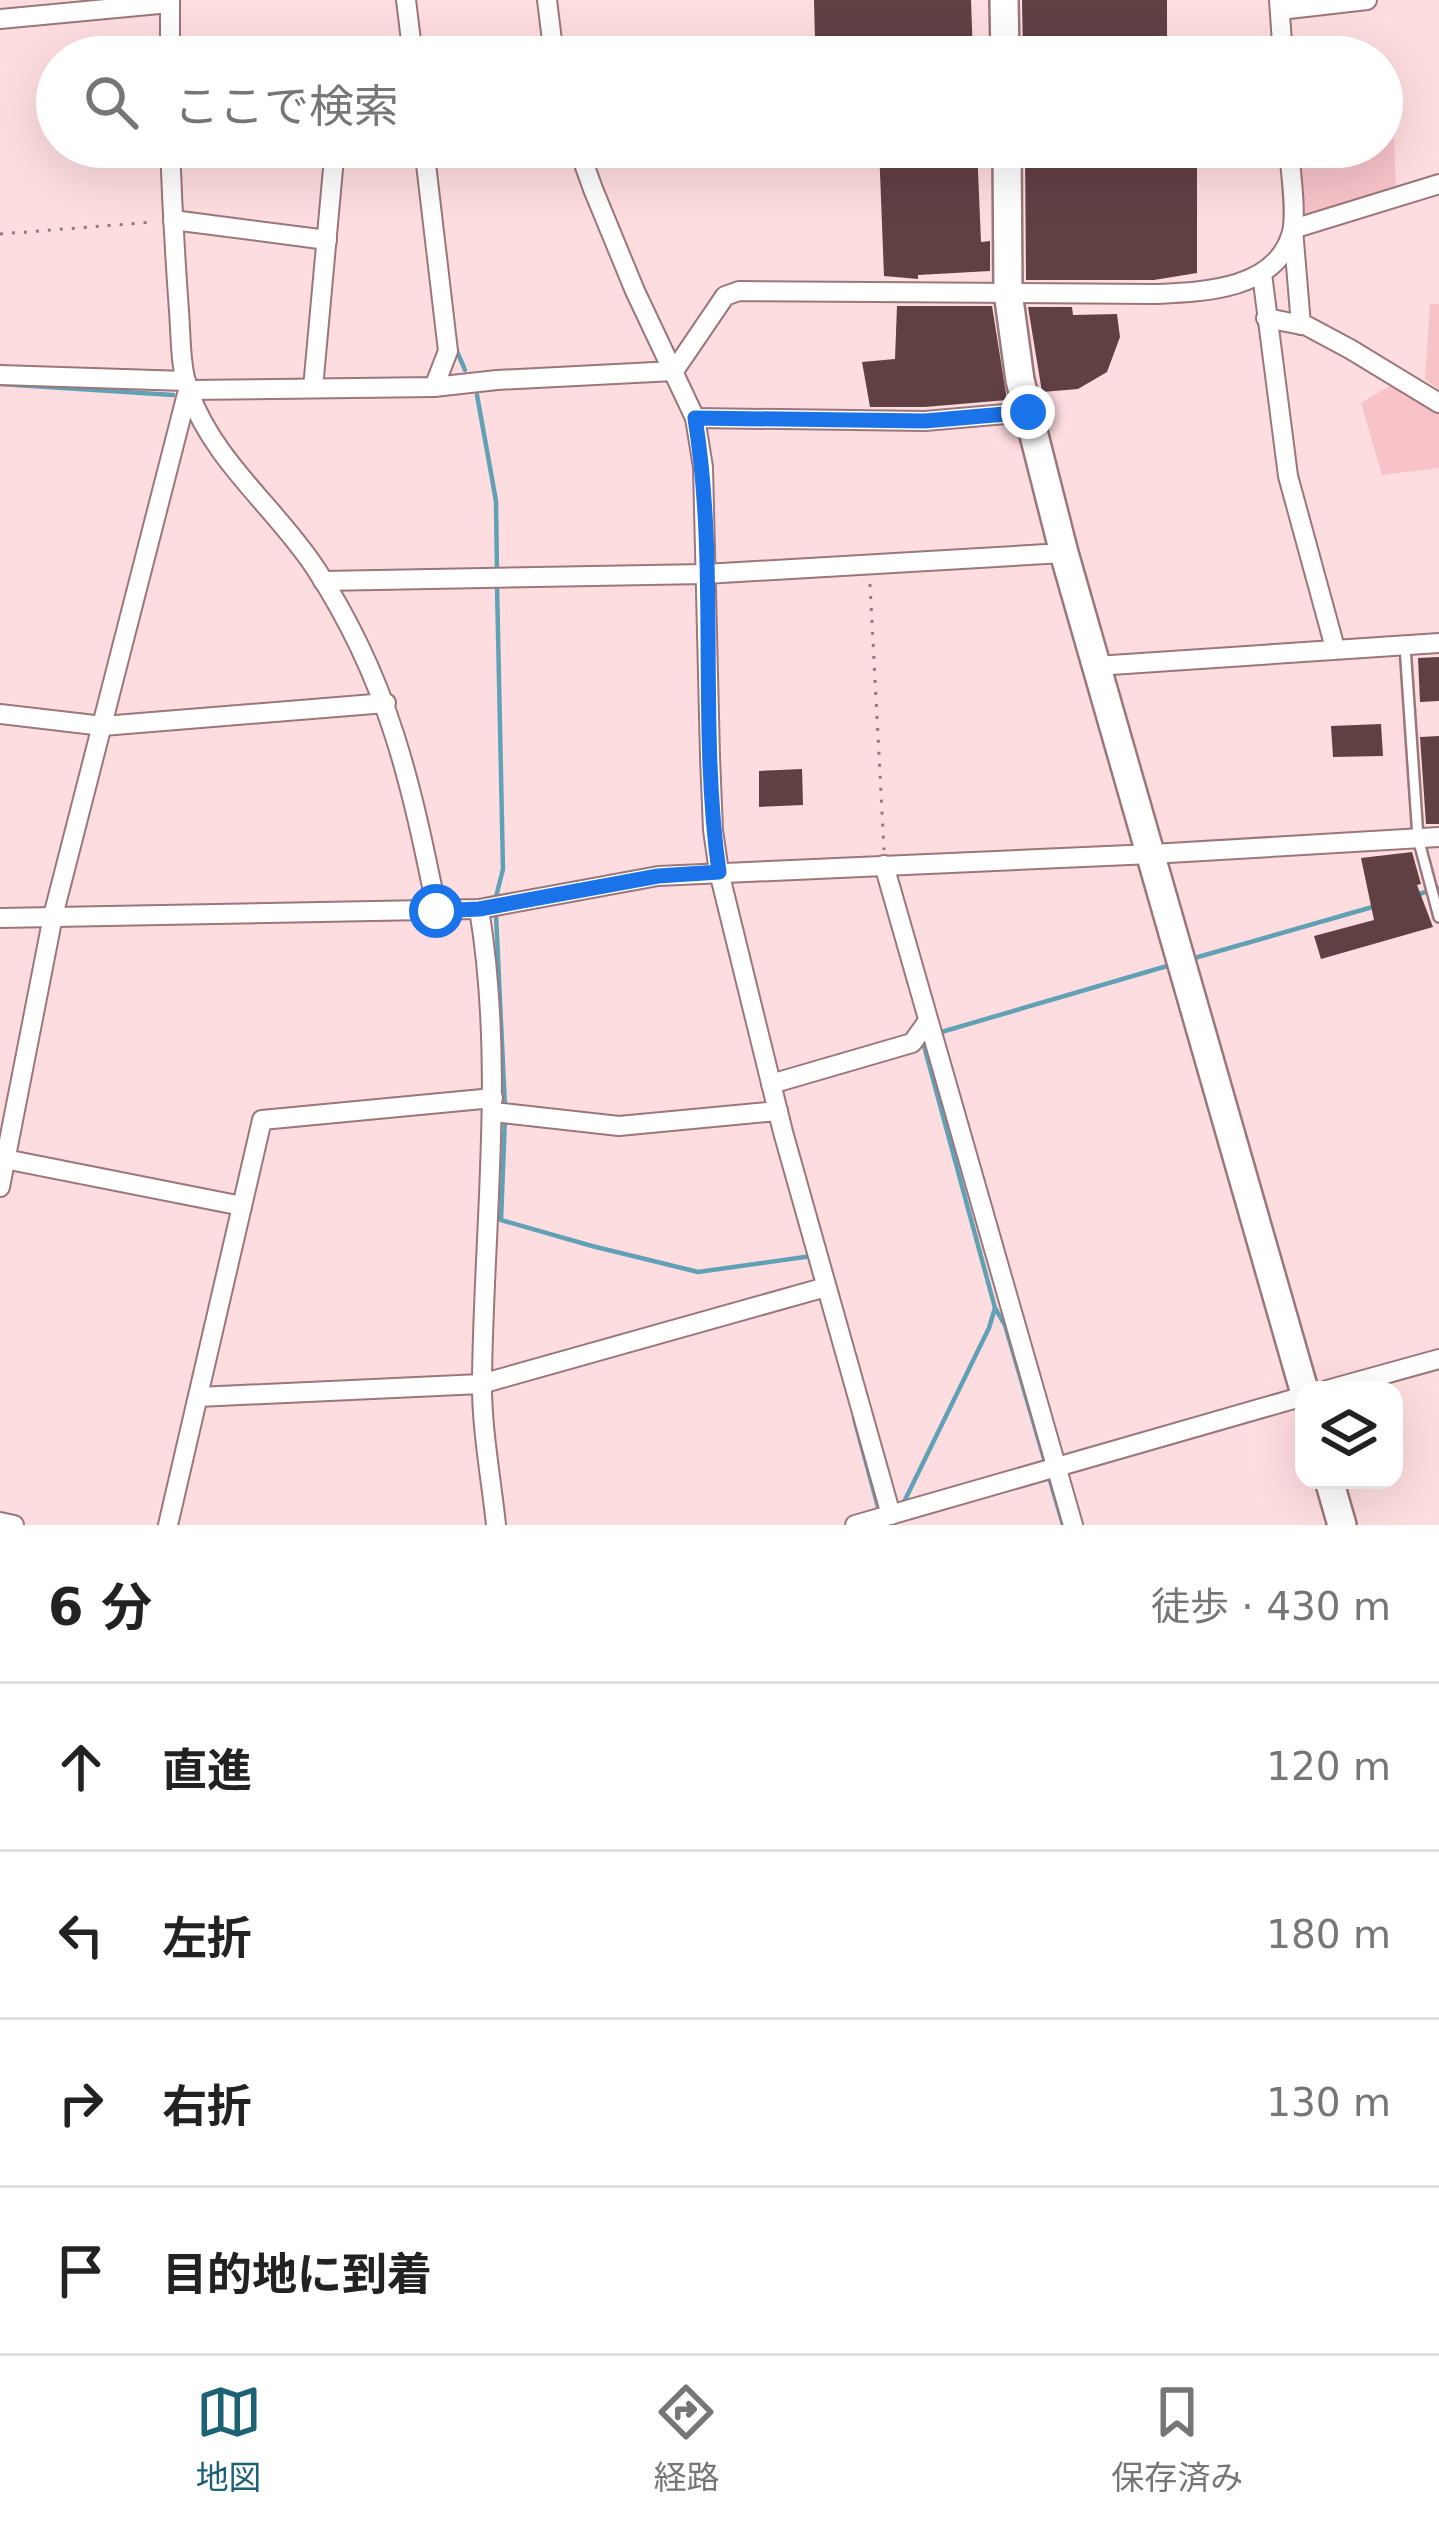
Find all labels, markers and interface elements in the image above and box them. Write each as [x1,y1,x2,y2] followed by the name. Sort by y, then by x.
[36,36,1403,168] search box
[78,69,144,135] icon: search
[174,80,399,133] text: ここで検索
[1001,385,1055,439] route end
[409,884,463,938] route start
[1295,1381,1403,1489] map controls
[1295,1381,1403,1489] button: layers
[48,1578,152,1637] text: 6 分
[1151,1584,1391,1629] text: 徒歩 · 430 m
[48,1734,114,1800] icon: ahead
[162,1744,252,1797] text: 直進
[1266,1744,1391,1789] text: 120 m
[48,1902,114,1968] icon: left
[162,1912,252,1965] text: 左折
[1266,1912,1391,1957] text: 180 m
[48,2070,114,2136] icon: right
[162,2080,252,2133] text: 右折
[1266,2080,1391,2125] text: 130 m
[48,2238,114,2304] icon: arrive
[162,2248,432,2301] text: 目的地に到着
[196,2379,262,2499] tab: 地図
[653,2379,719,2499] tab: 経路
[1111,2379,1243,2499] tab: 保存済み

